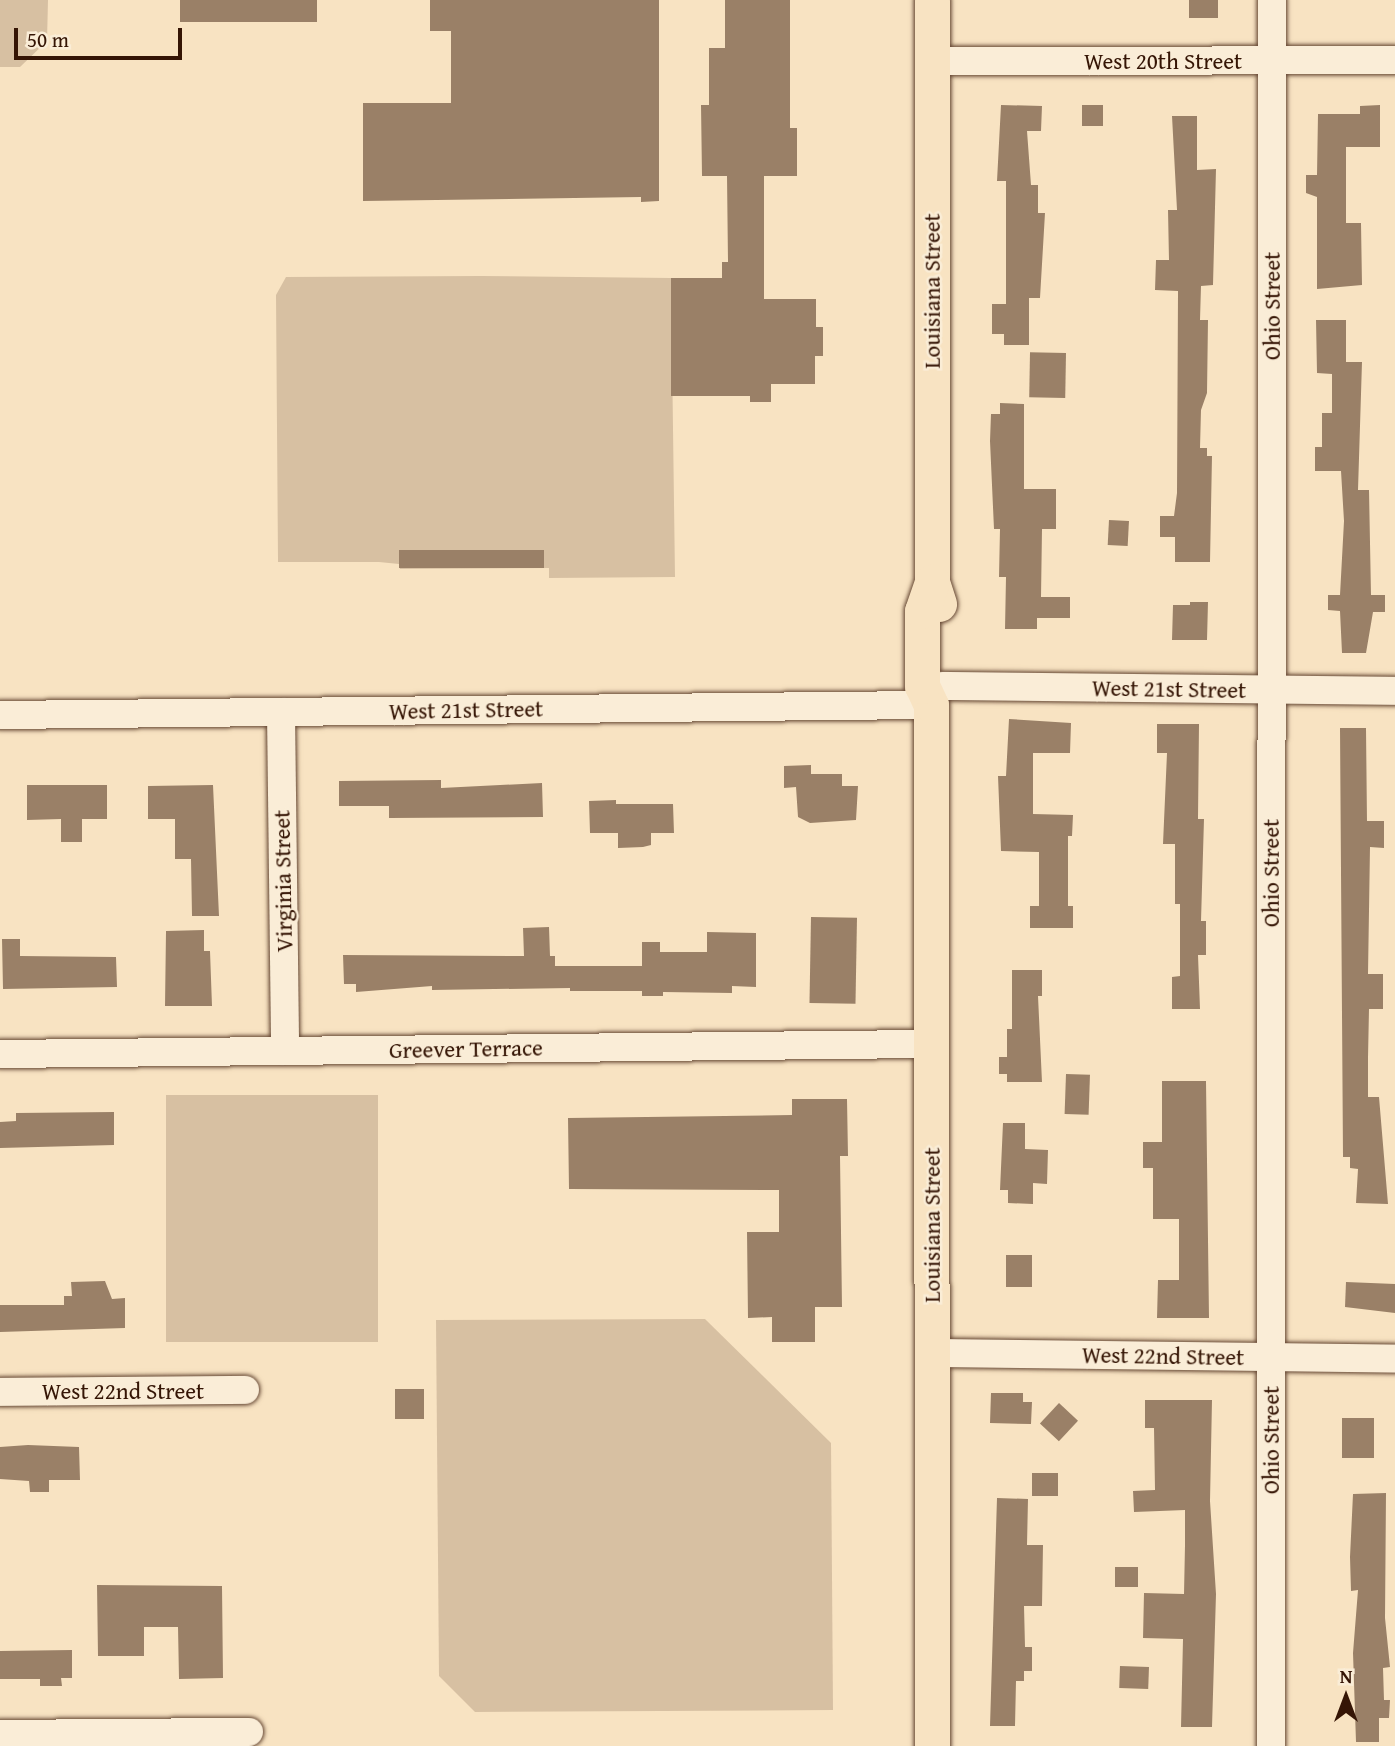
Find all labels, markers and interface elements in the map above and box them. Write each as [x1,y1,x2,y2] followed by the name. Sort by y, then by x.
[18,14,186,58] scale bar
[27,24,69,55] text: 50 m
[1084,47,1242,75] street label: West 20th Street
[918,213,946,369] street label: Louisiana Street
[1258,252,1286,360] street label: Ohio Street
[1092,674,1246,704] street label: West 21st Street
[389,695,543,725] street label: West 21st Street
[268,810,298,952] street label: Virginia Street
[1257,819,1285,927] street label: Ohio Street
[389,1034,543,1064] street label: Greever Terrace
[918,1147,946,1303] street label: Louisiana Street
[1082,1341,1244,1371] street label: West 22nd Street
[42,1377,204,1405] street label: West 22nd Street
[1257,1386,1285,1494] street label: Ohio Street
[1311,1662,1381,1732] north arrow
[1340,1662,1352,1690] text: N

